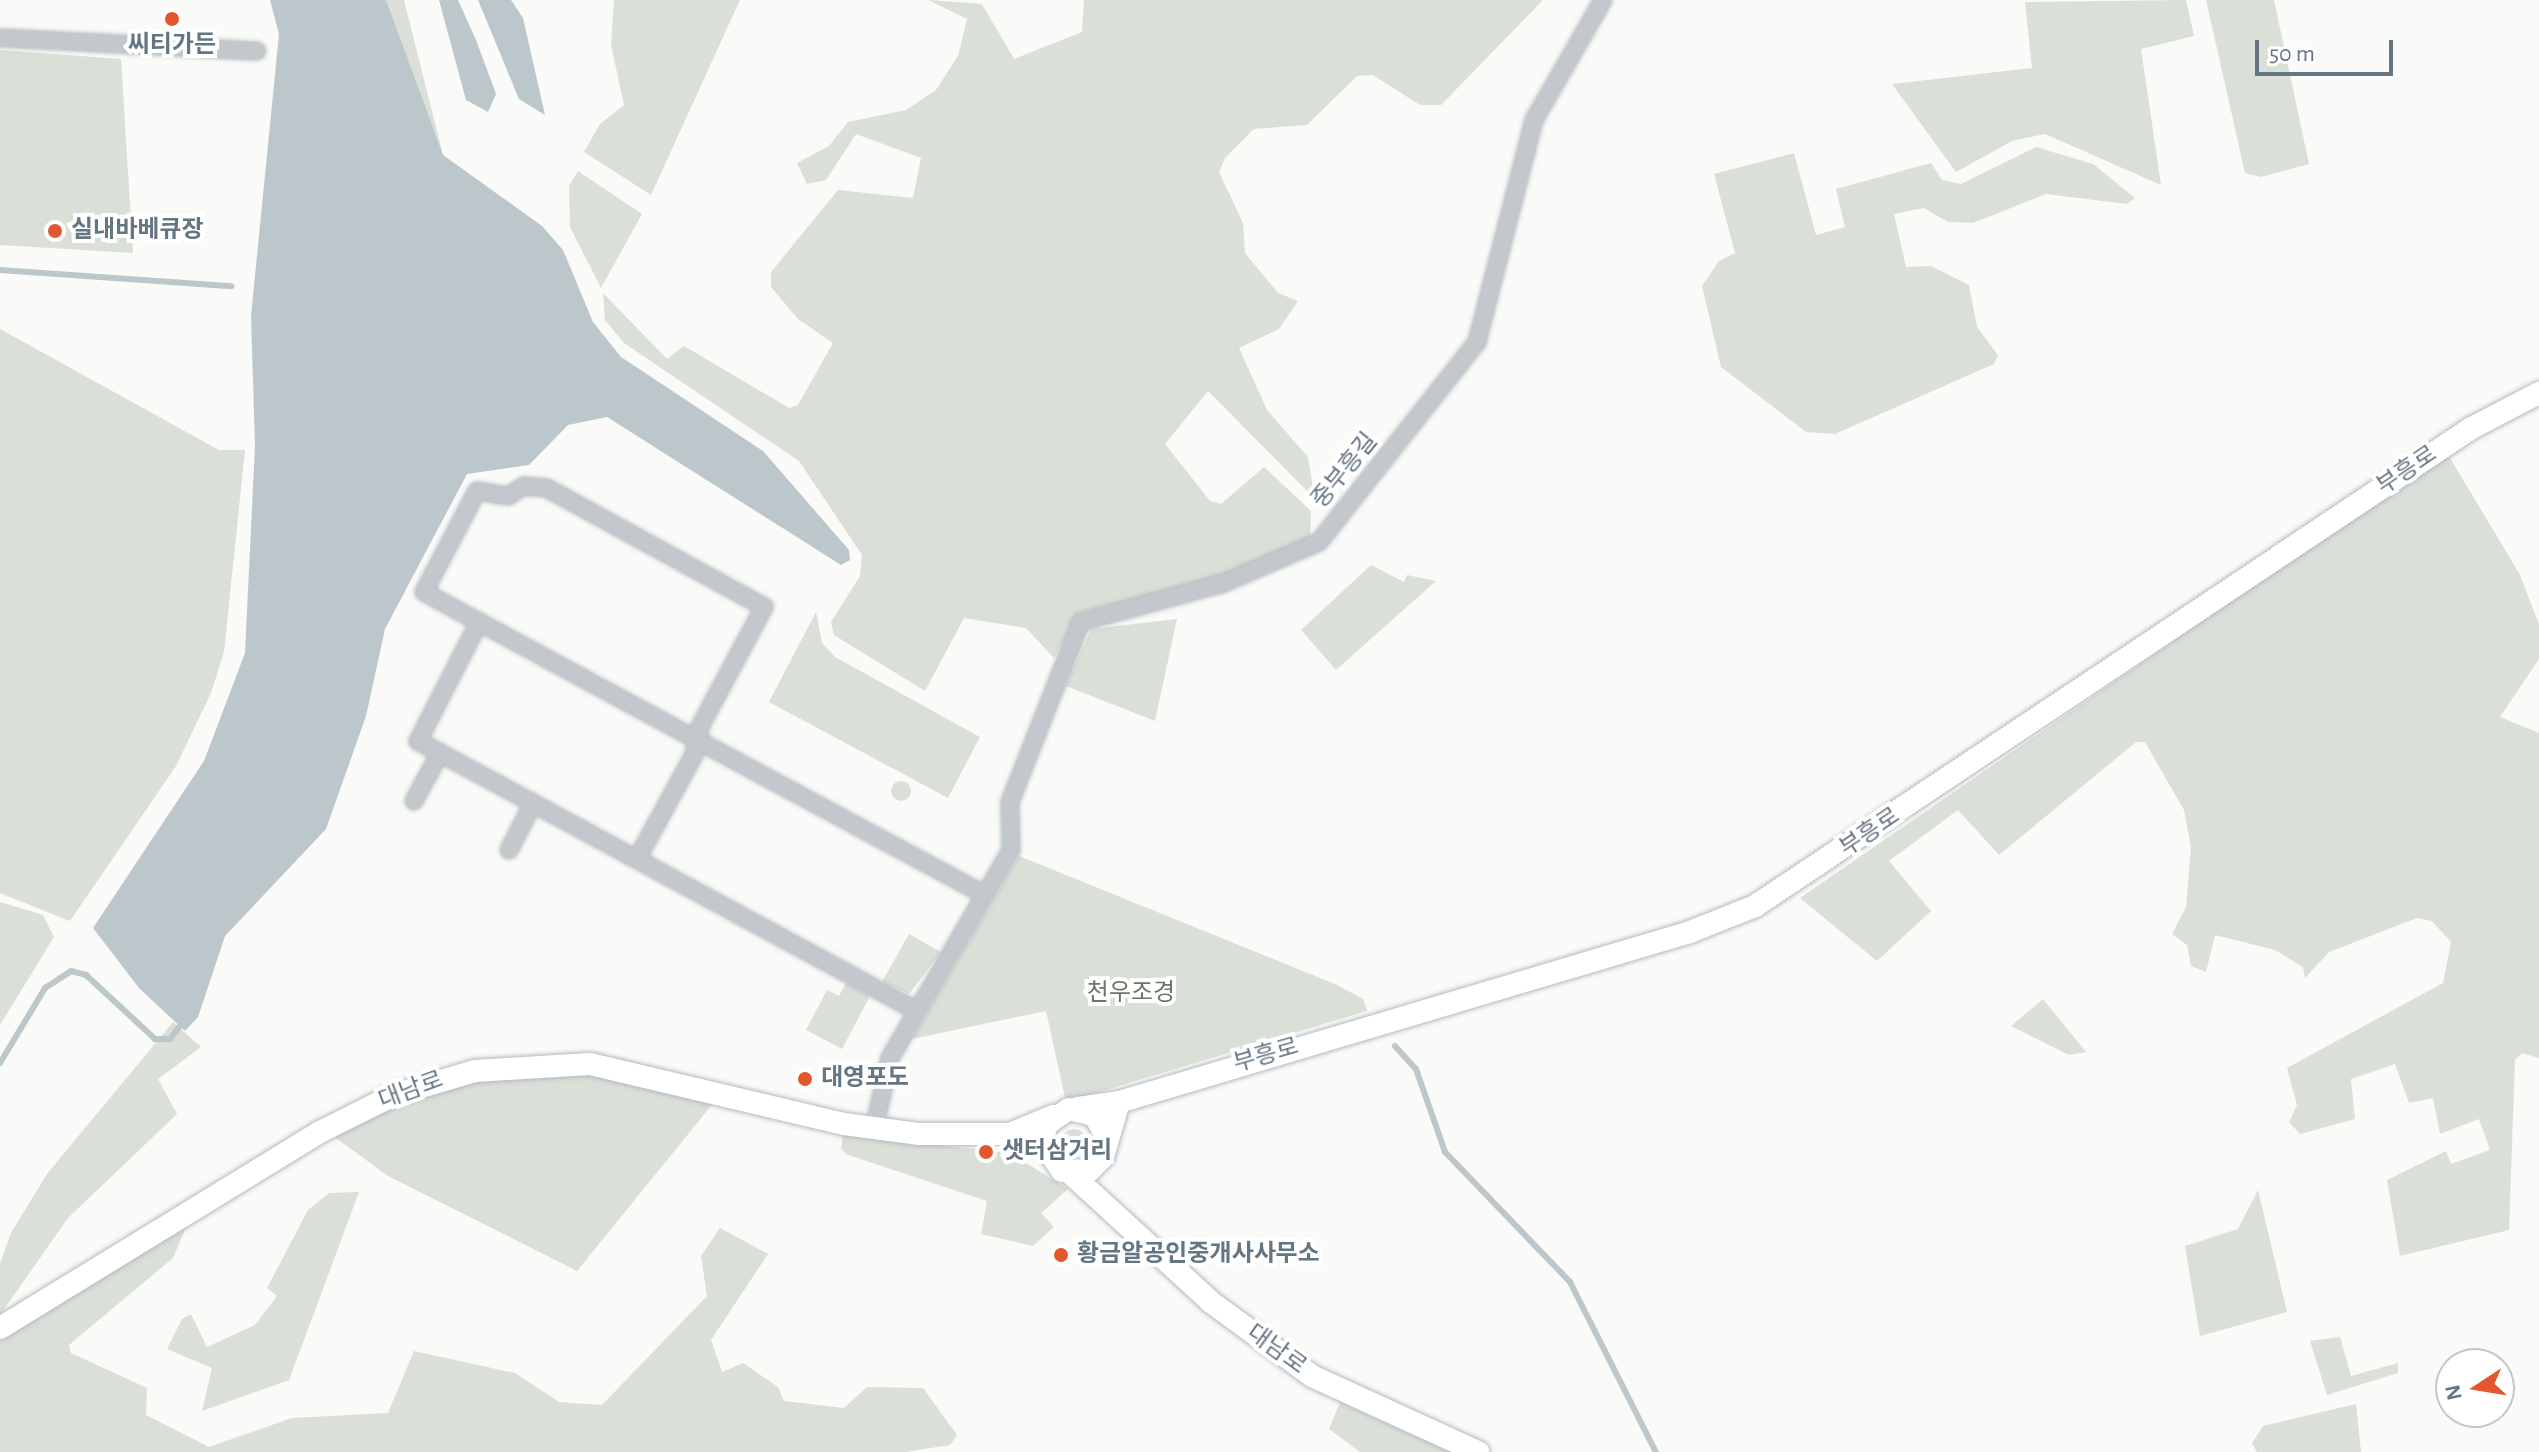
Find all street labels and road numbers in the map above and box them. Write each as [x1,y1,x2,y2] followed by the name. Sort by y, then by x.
[1306,428,1384,514] street label: 중부흥길
[2371,441,2443,501] street label: 부흥로
[1834,803,1906,863] street label: 부흥로
[1230,1033,1302,1079] street label: 부흥로
[375,1066,447,1116] street label: 대남로
[1241,1319,1311,1381] street label: 대남로

